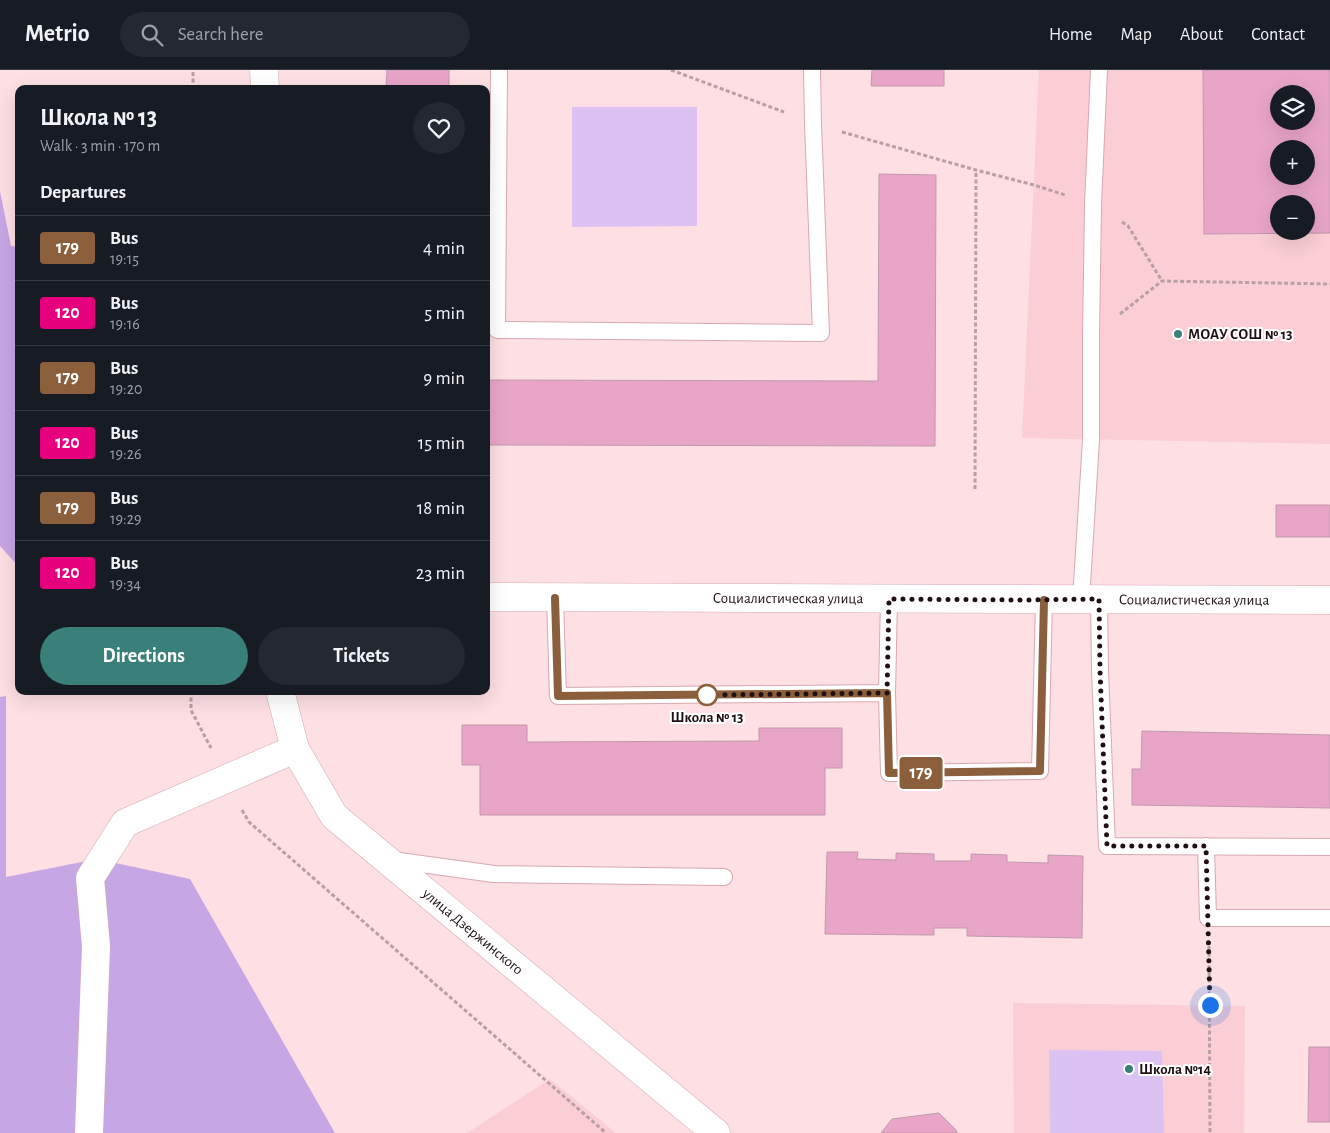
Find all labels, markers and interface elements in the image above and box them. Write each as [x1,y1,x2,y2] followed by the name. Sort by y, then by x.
[120,12,470,57] search box
[138,21,166,49] icon: search
[25,22,90,46] text: Metrio
[178,25,264,44] text: Search here
[1049,26,1092,44] text: Home
[1120,26,1152,44] text: Map
[1180,26,1223,44] text: About
[1251,26,1305,44] text: Contact
[1270,85,1315,240] map controls
[1270,85,1315,130] button: layers
[413,102,465,154] button: heart
[40,106,157,130] text: Школа № 13
[40,138,160,154] text: Walk · 3 min · 170 m
[1270,140,1315,185] button: +
[40,183,126,202] text: Departures
[1270,195,1315,240] button: −
[110,229,138,248] text: Bus
[56,239,79,257] text: 179
[423,239,465,258] text: 4 min
[110,251,139,267] text: 19:15
[110,294,138,313] text: Bus
[55,304,80,322] text: 120
[424,304,465,323] text: 5 min
[110,316,140,332] text: 19:16
[1188,327,1293,342] place label: МОАУ СОШ № 13
[1172,328,1184,340] marker: МОАУ СОШ № 13
[110,359,138,378] text: Bus
[56,369,79,387] text: 179
[423,369,465,388] text: 9 min
[110,381,142,397] text: 19:20
[110,424,138,443] text: Bus
[55,434,80,452] text: 120
[418,434,465,453] text: 15 min
[110,446,142,462] text: 19:26
[110,489,138,508] text: Bus
[56,499,79,517] text: 179
[417,499,465,518] text: 18 min
[110,511,142,527] text: 19:29
[110,554,138,573] text: Bus
[55,564,80,582] text: 120
[416,564,465,583] text: 23 min
[110,576,141,592] text: 19:34
[713,590,863,606] street label: Социалистическая улица
[1119,592,1269,607] street label: Социалистическая улица
[40,627,248,685] button: Directions
[258,627,465,685] button: Tickets
[696,684,718,706] marker: Школа № 13
[670,710,744,725] place label: Школа № 13
[892,757,950,789] line badge: 179
[910,764,932,782] text: 179
[419,885,526,977] street label: улица Дзержинского
[1198,993,1223,1018] your location
[1139,1062,1211,1077] place label: Школа №14
[1123,1063,1135,1075] marker: Школа №14

